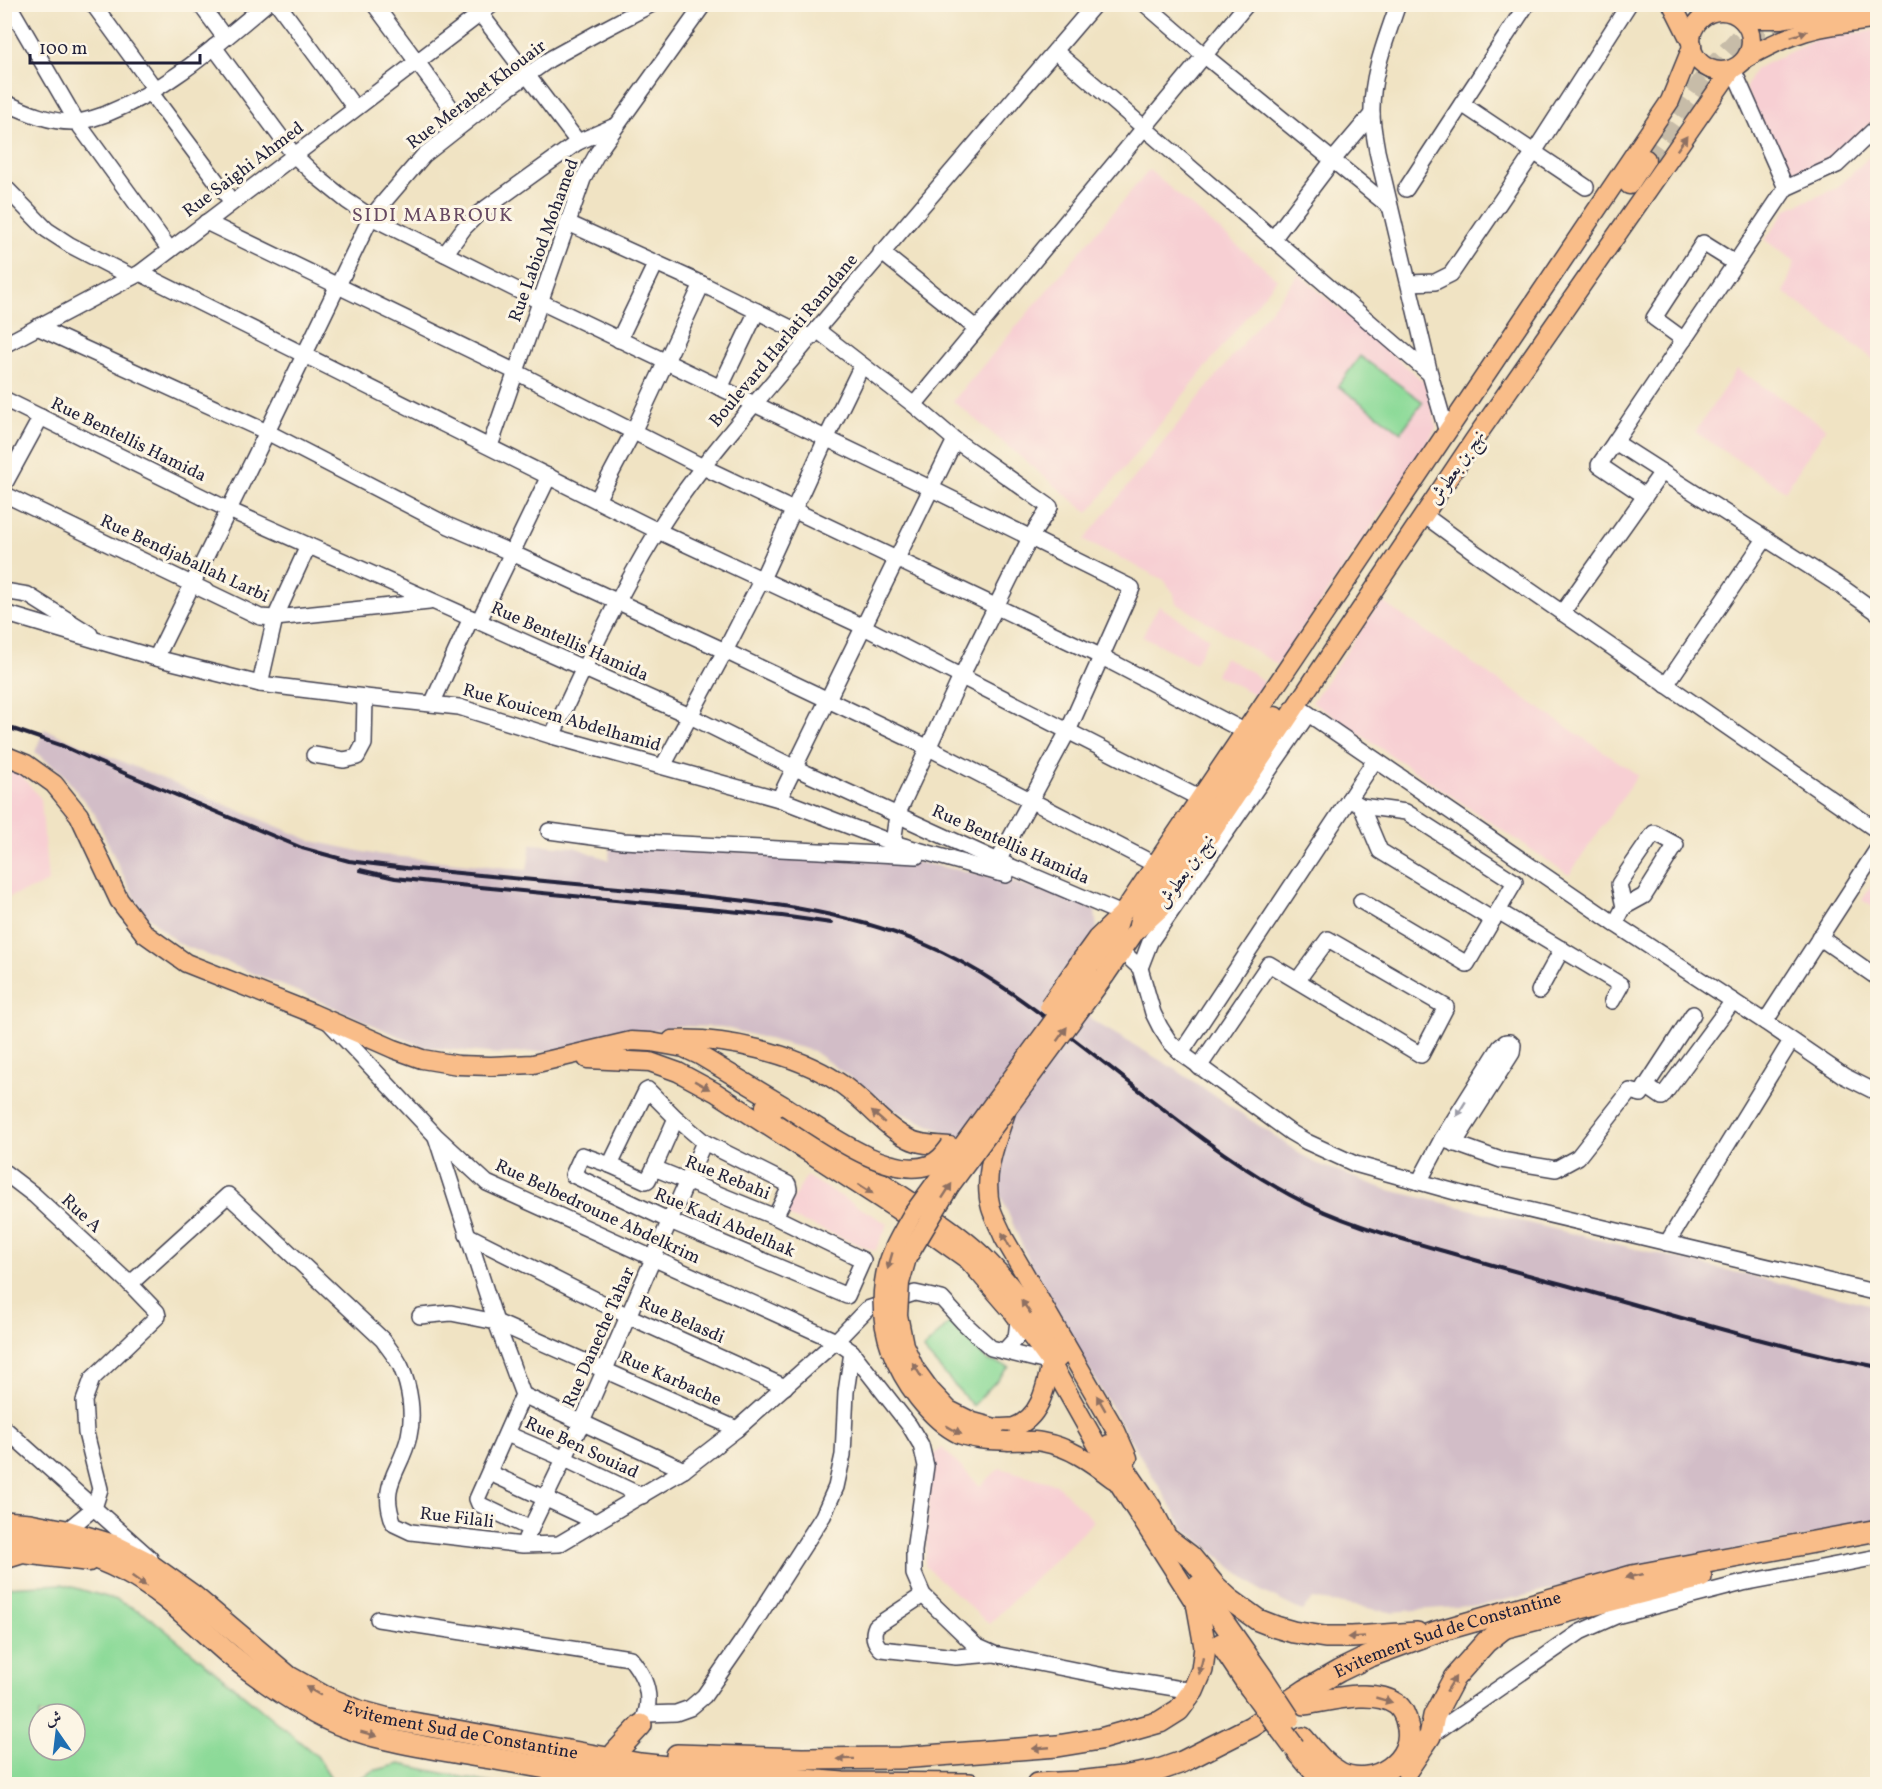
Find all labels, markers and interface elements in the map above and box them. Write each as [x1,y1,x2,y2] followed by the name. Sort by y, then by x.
[30,27,200,65] scale bar
[1790,28,1808,38] one-way arrow
[402,34,552,156] street label: Rue Merabet Khouair
[39,37,88,62] text: 100 m
[178,116,310,224] street label: Rue Saighi Ahmed
[1676,135,1688,151] one-way arrow
[503,155,586,326] street label: Rue Labiod Mohamed
[352,202,514,230] district label: SIDI MABROUK
[704,249,864,433] street label: Boulevard Harlati Ramdane
[46,392,210,489] street label: Rue Bentellis Hamida
[1423,425,1493,511] street label: نهج بن بعطوش
[96,509,273,610] street label: Rue Bendjaballah Larbi
[487,596,652,688] street label: Rue Bentellis Hamida
[460,678,664,759] street label: Rue Kouicem Abdelhamid
[928,799,1093,891] street label: Rue Bentellis Hamida
[1151,830,1223,915] street label: نهج بن بعطوش
[1056,1026,1068,1042] one-way arrow
[693,1080,710,1090] one-way arrow
[1456,1101,1467,1117] one-way arrow
[871,1111,886,1124] one-way arrow
[681,1150,774,1207] street label: Rue Rebahi
[491,1154,704,1271] street label: Rue Belbedroune Abdelkrim
[650,1182,799,1264] street label: Rue Kadi Abdelhak
[858,1184,874,1195] one-way arrow
[941,1184,953,1200] one-way arrow
[55,1189,107,1240] street label: Rue A
[1001,1232,1011,1249] one-way arrow
[884,1252,894,1270] one-way arrow
[557,1263,642,1412] street label: Rue Daneche Tahar
[634,1290,728,1350] street label: Rue Belasdi
[1020,1299,1032,1315] one-way arrow
[616,1346,725,1413] street label: Rue Karbache
[912,1362,923,1378] one-way arrow
[1095,1395,1106,1411] one-way arrow
[520,1411,642,1486] street label: Rue Ben Souiad
[946,1425,963,1435] one-way arrow
[418,1502,495,1535] street label: Rue Filali
[1625,1572,1644,1582] one-way arrow
[131,1575,147,1586] one-way arrow
[1330,1586,1564,1686] street label: Evitement Sud de Constantine
[1347,1632,1366,1641] one-way arrow
[1196,1657,1206,1675] one-way arrow
[1446,1676,1457,1692] one-way arrow
[305,1685,321,1696] one-way arrow
[339,1695,580,1767] street label: Evitement Sud de Constantine
[1375,1696,1393,1705] one-way arrow
[27,1702,87,1762] north arrow
[43,1707,64,1732] text: ش
[360,1729,378,1739] one-way arrow
[1031,1743,1050,1753] one-way arrow
[836,1754,855,1763] one-way arrow

